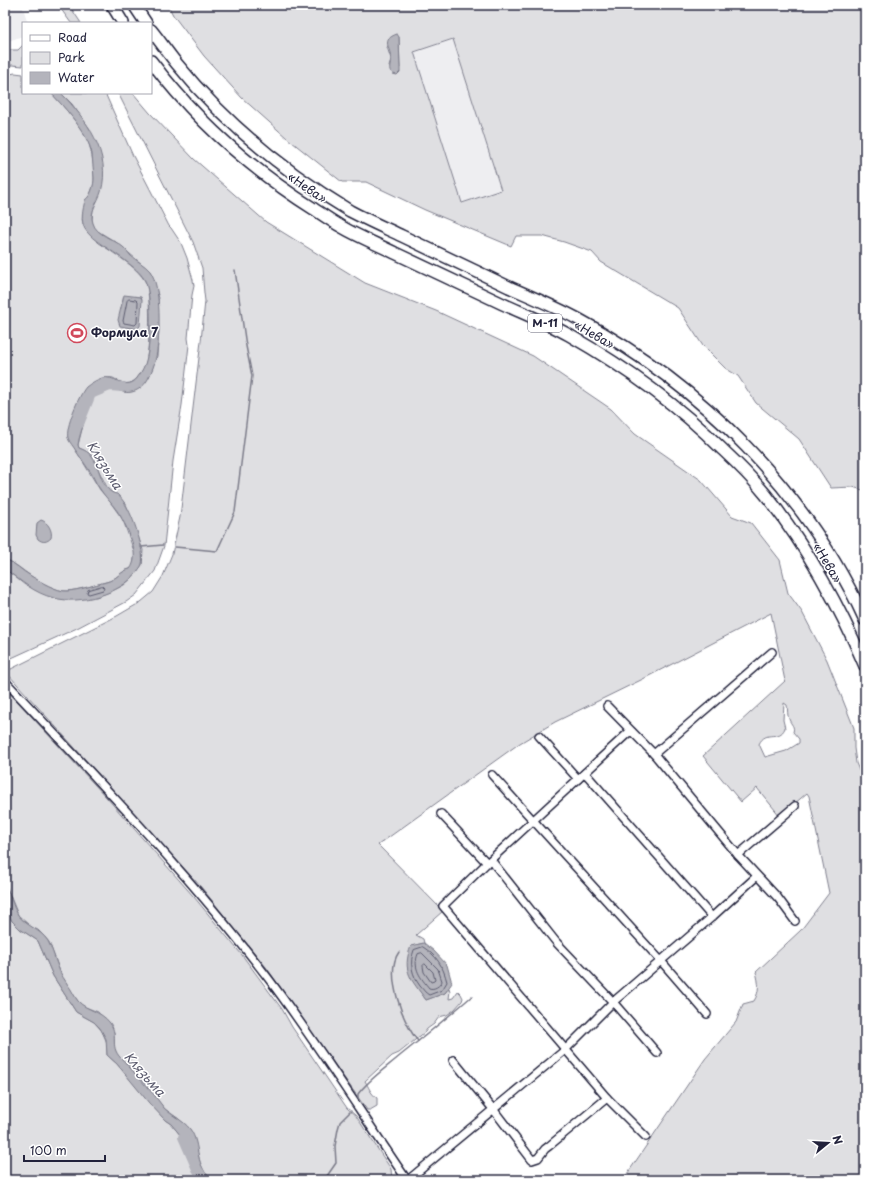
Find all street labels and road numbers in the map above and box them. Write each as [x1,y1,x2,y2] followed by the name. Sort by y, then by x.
[284,167,331,207] street label: «Нева»
[528,314,562,332] road number: М-11
[571,315,618,353] street label: «Нева»
[809,539,847,586] street label: «Нева»

